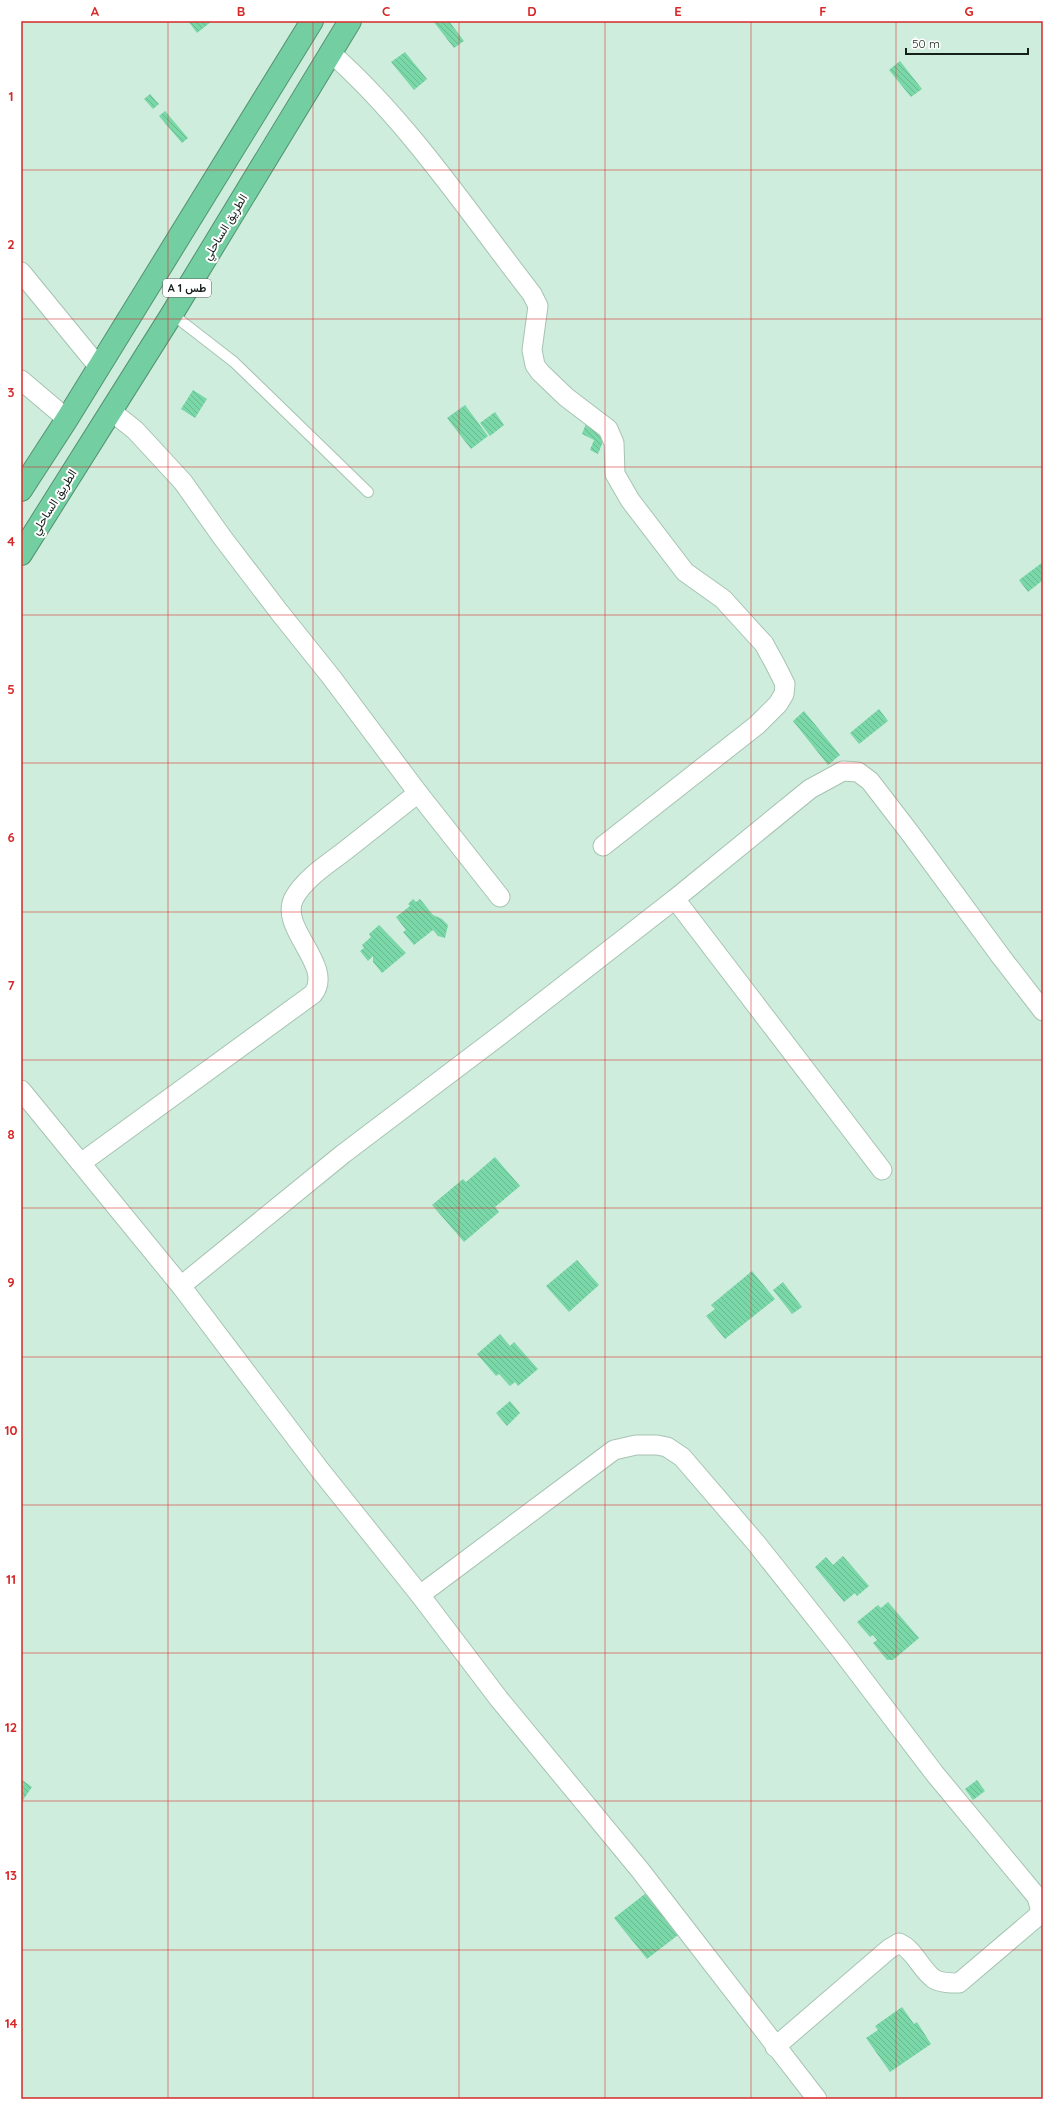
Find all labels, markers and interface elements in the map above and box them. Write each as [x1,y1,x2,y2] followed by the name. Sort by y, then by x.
[91,3,100,19] text: A
[237,3,245,19] text: B
[382,3,390,19] text: C
[527,3,537,19] text: D
[674,3,682,19] text: E
[819,3,827,19] text: F
[964,3,974,19] text: G
[906,30,1028,56] scale bar
[912,36,940,51] text: 50 m
[8,88,14,104] text: 1
[199,191,253,264] street label: الطريق الساحلي
[7,236,15,252] text: 2
[163,279,211,297] road number: A 1 طس
[8,384,15,400] text: 3
[28,466,82,539] street label: الطريق الساحلي
[7,533,15,549] text: 4
[7,681,15,697] text: 5
[7,829,15,845] text: 6
[7,977,15,993] text: 7
[7,1126,15,1142] text: 8
[7,1274,15,1290] text: 9
[4,1422,18,1438] text: 10
[6,1571,16,1587] text: 11
[5,1719,17,1735] text: 12
[5,1867,17,1883] text: 13
[5,2015,18,2031] text: 14

